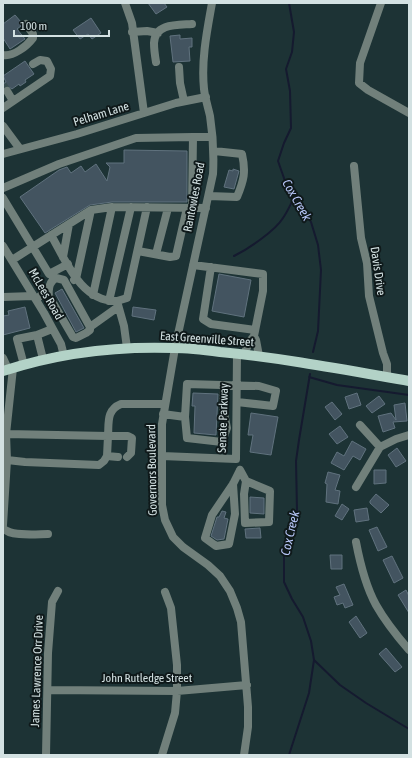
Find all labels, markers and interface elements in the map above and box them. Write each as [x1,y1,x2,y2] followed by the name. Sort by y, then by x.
[14,12,109,38] scale bar
[20,19,47,33] text: 100 m
[71,99,131,129] street label: Pelham Lane
[180,161,208,233] street label: Rantowles Road
[279,177,315,224] water label: Cox Creek
[368,246,388,296] street label: Davis Drive
[26,266,66,322] street label: McLees Road
[160,329,255,349] street label: East Greenville Street
[215,383,231,453] street label: Senate Parkway
[144,424,160,516] street label: Governors Boulevard
[278,509,302,557] water label: Cox Creek
[28,615,46,727] street label: James Lawrence Orr Drive
[102,671,193,685] street label: John Rutledge Street

